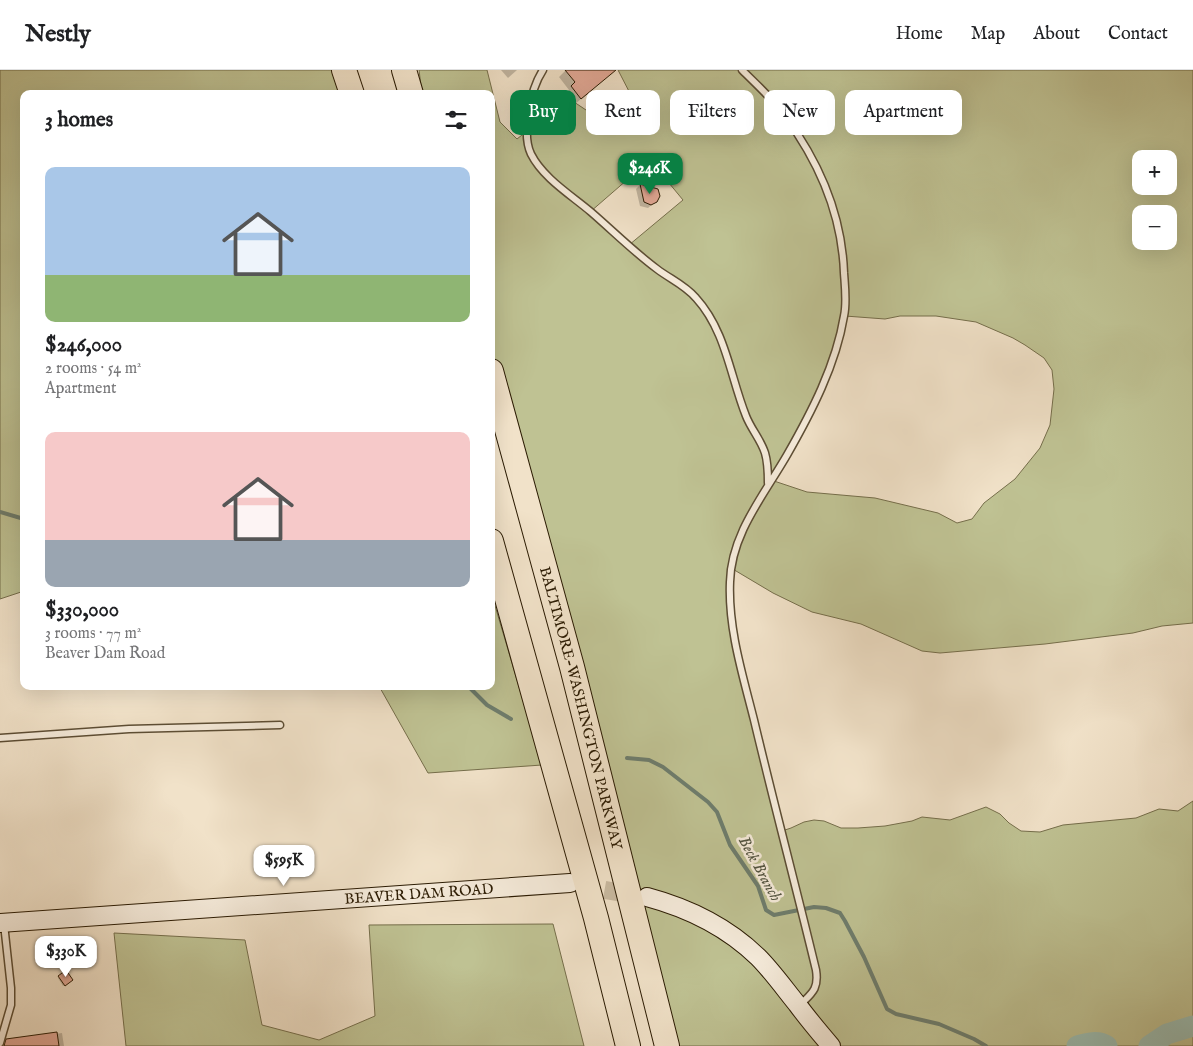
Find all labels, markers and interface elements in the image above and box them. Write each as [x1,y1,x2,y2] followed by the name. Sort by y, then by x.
[25,19,91,50] text: Nestly
[896,23,943,46] text: Home
[971,23,1005,46] text: Map
[1033,23,1080,46] text: About
[1108,23,1168,46] text: Contact
[510,90,576,135] chip: Buy
[586,90,660,135] chip: Rent
[670,90,754,135] chip: Filters
[764,90,835,135] chip: New
[845,90,962,135] chip: Apartment
[442,106,470,134] icon: filters
[45,107,113,134] text: 3 homes
[1132,150,1177,250] map controls
[1132,150,1177,195] button: +
[615,152,685,195] pin: $246K
[629,159,671,179] text: $246K
[213,199,303,289] icon: home
[1132,205,1177,250] button: −
[45,332,122,359] text: $246,000
[45,359,142,379] text: 2 rooms · 54 m²
[45,379,116,399] text: Apartment
[213,464,303,554] icon: home
[535,565,627,852] street label: BALTIMORE-WASHINGTON PARKWAY
[45,597,119,624] text: $330,000
[45,624,141,644] text: 3 rooms · 77 m²
[45,644,165,664] text: Beaver Dam Road
[733,833,785,905] water label: Beck Branch
[249,844,319,887] pin: $595K
[264,851,304,871] text: $595K
[344,879,494,908] street label: BEAVER DAM ROAD
[31,936,101,978] pin: $330K
[46,942,86,962] text: $330K

